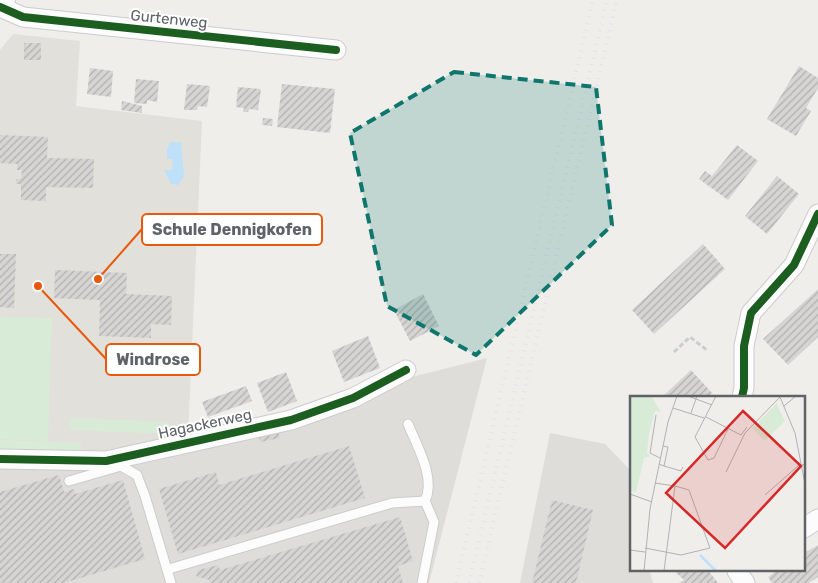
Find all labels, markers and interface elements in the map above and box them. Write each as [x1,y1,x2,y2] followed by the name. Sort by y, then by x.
[130,6,208,32] street label: Gurtenweg
[142,214,322,245] callout: Schule Dennigkofen
[152,220,312,239] text: Schule Dennigkofen
[106,344,200,375] callout: Windrose
[116,350,190,369] text: Windrose
[630,396,806,570] inset map
[157,405,253,443] street label: Hagackerweg

